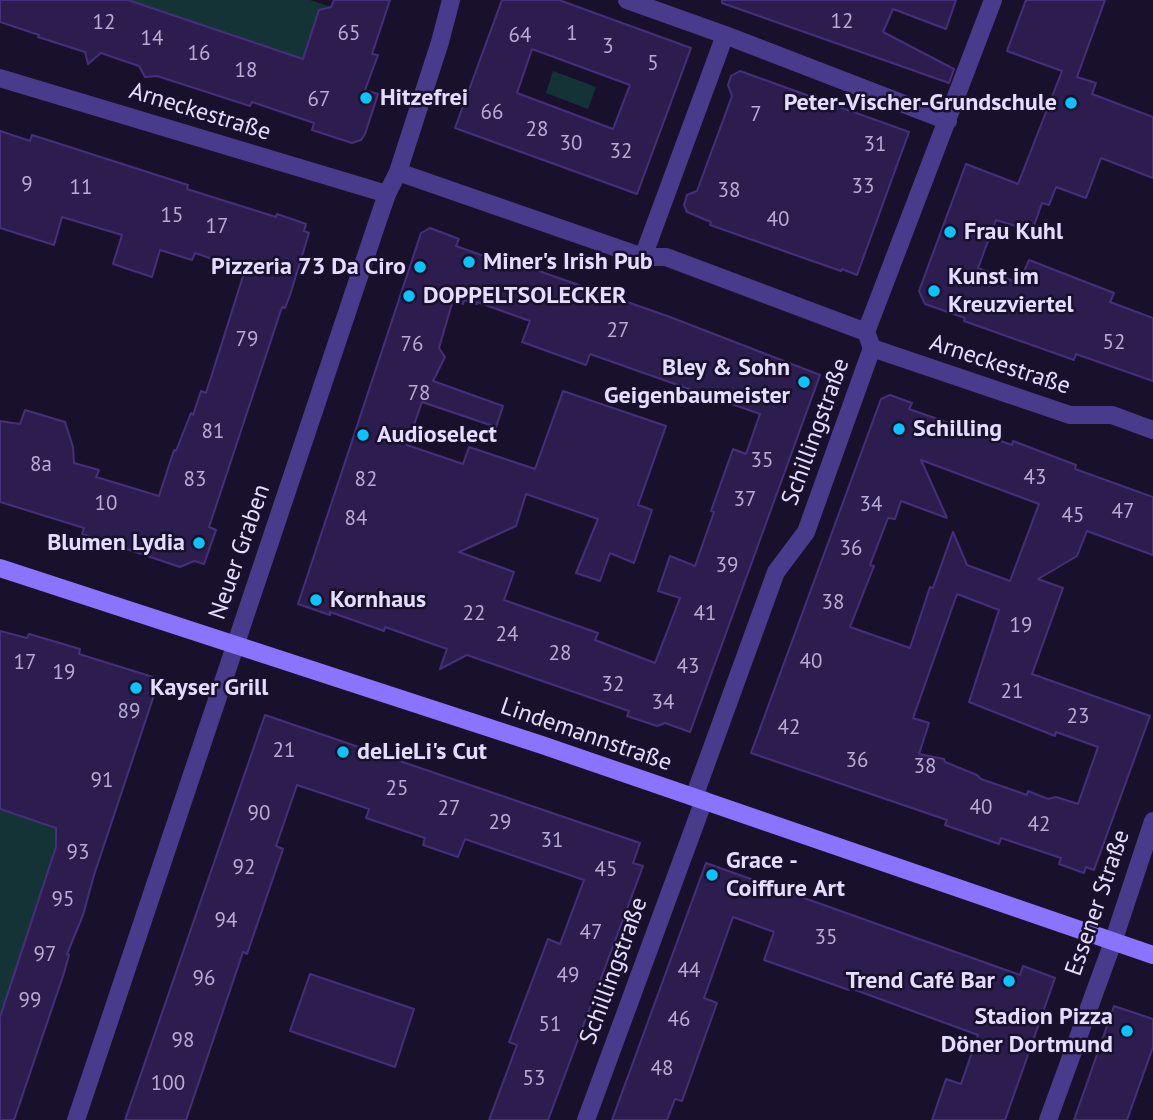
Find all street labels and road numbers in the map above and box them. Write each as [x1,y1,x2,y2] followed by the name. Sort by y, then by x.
[126,77,274,147] street label: Arneckestraße
[926,329,1074,401] street label: Arneckestraße
[776,355,856,509] street label: Schillingstraße
[203,481,277,623] street label: Neuer Graben
[496,692,676,778] street label: Lindemannstraße
[1060,826,1136,980] street label: Essener Straße
[574,894,654,1048] street label: Schillingstraße

